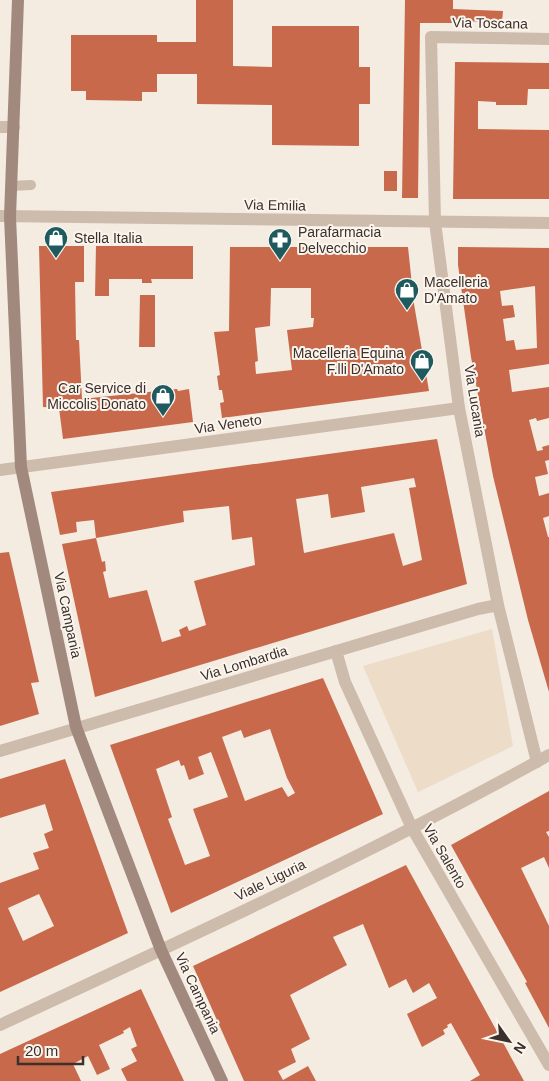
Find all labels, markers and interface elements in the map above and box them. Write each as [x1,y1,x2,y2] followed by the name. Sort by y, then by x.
[452,14,528,32] street label: Via Toscana
[244,196,306,214] street label: Via Emilia
[298,224,381,256] place label: Parafarmacia Delvecchio
[43,225,69,259] shop icon: Stella Italia
[267,227,293,261] pharmacy icon: Parafarmacia Delvecchio
[74,230,143,246] place label: Stella Italia
[424,274,488,306] place label: Macelleria D'Amato
[394,277,420,311] shop icon: Macelleria D'Amato
[293,345,404,377] place label: Macelleria Equina F.lli D'Amato
[409,348,435,382] shop icon: Macelleria Equina F.lli D'Amato
[461,364,489,438] street label: Via Lucania
[47,380,146,412] place label: Car Service di Miccolis Donato
[150,383,176,417] shop icon: Car Service di Miccolis Donato
[193,411,263,437] street label: Via Veneto
[51,570,85,660] street label: Via Campania
[199,642,290,684] street label: Via Lombardia
[420,821,470,891] street label: Via Salento
[232,856,308,904] street label: Viale Liguria
[172,950,224,1036] street label: Via Campania
[484,1016,534,1066] north arrow
[18,1034,82,1066] scale bar
[510,1039,529,1057] text: N
[25,1042,58,1059] text: 20 m

